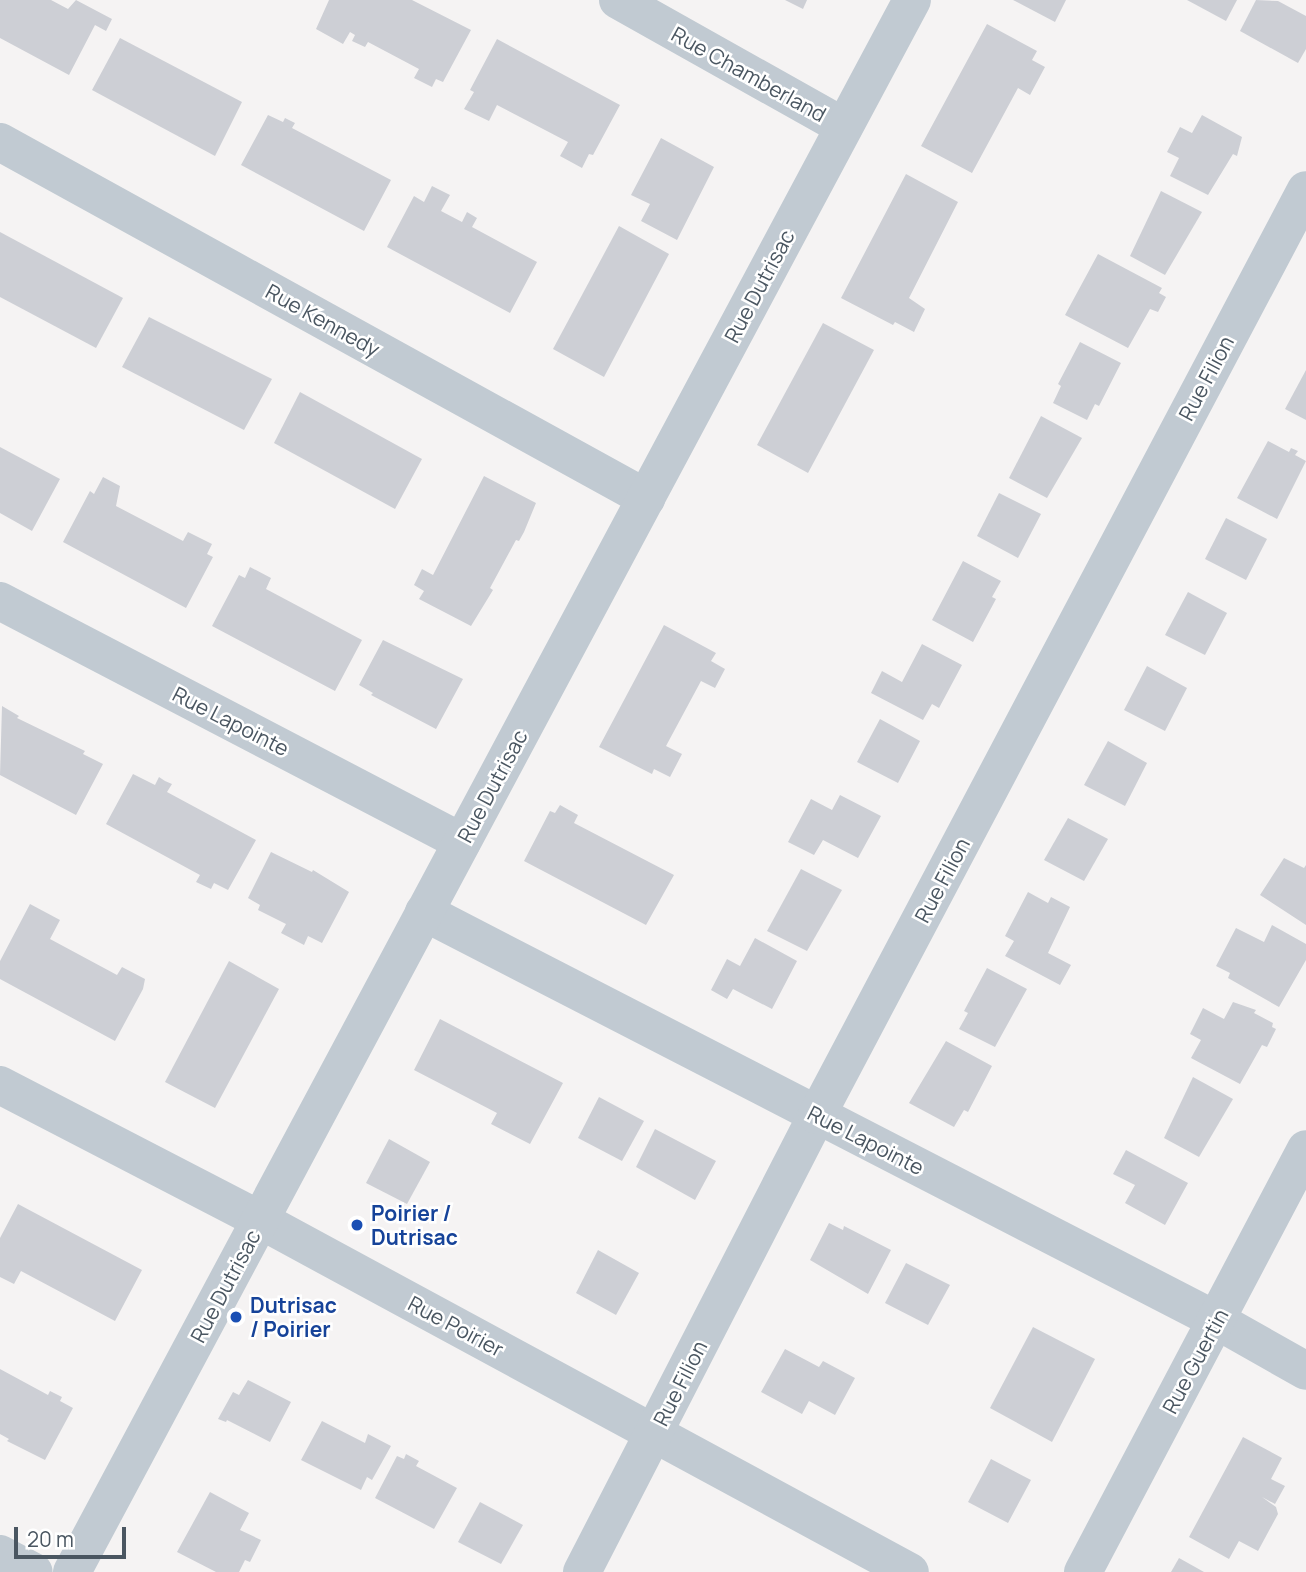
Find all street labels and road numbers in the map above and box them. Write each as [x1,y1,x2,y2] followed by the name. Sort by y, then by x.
[667,21,831,127] street label: Rue Chamberland
[719,225,799,347] street label: Rue Dutrisac
[262,278,384,362] street label: Rue Kennedy
[1173,331,1239,425] street label: Rue Filion
[169,681,293,761] street label: Rue Lapointe
[452,725,532,847] street label: Rue Dutrisac
[909,833,975,927] street label: Rue Filion
[804,1100,928,1180] street label: Rue Lapointe
[185,1225,265,1347] street label: Rue Dutrisac
[404,1290,508,1362] street label: Rue Poirier
[1157,1304,1233,1418] street label: Rue Guertin
[648,1336,712,1430] street label: Rue Filion

